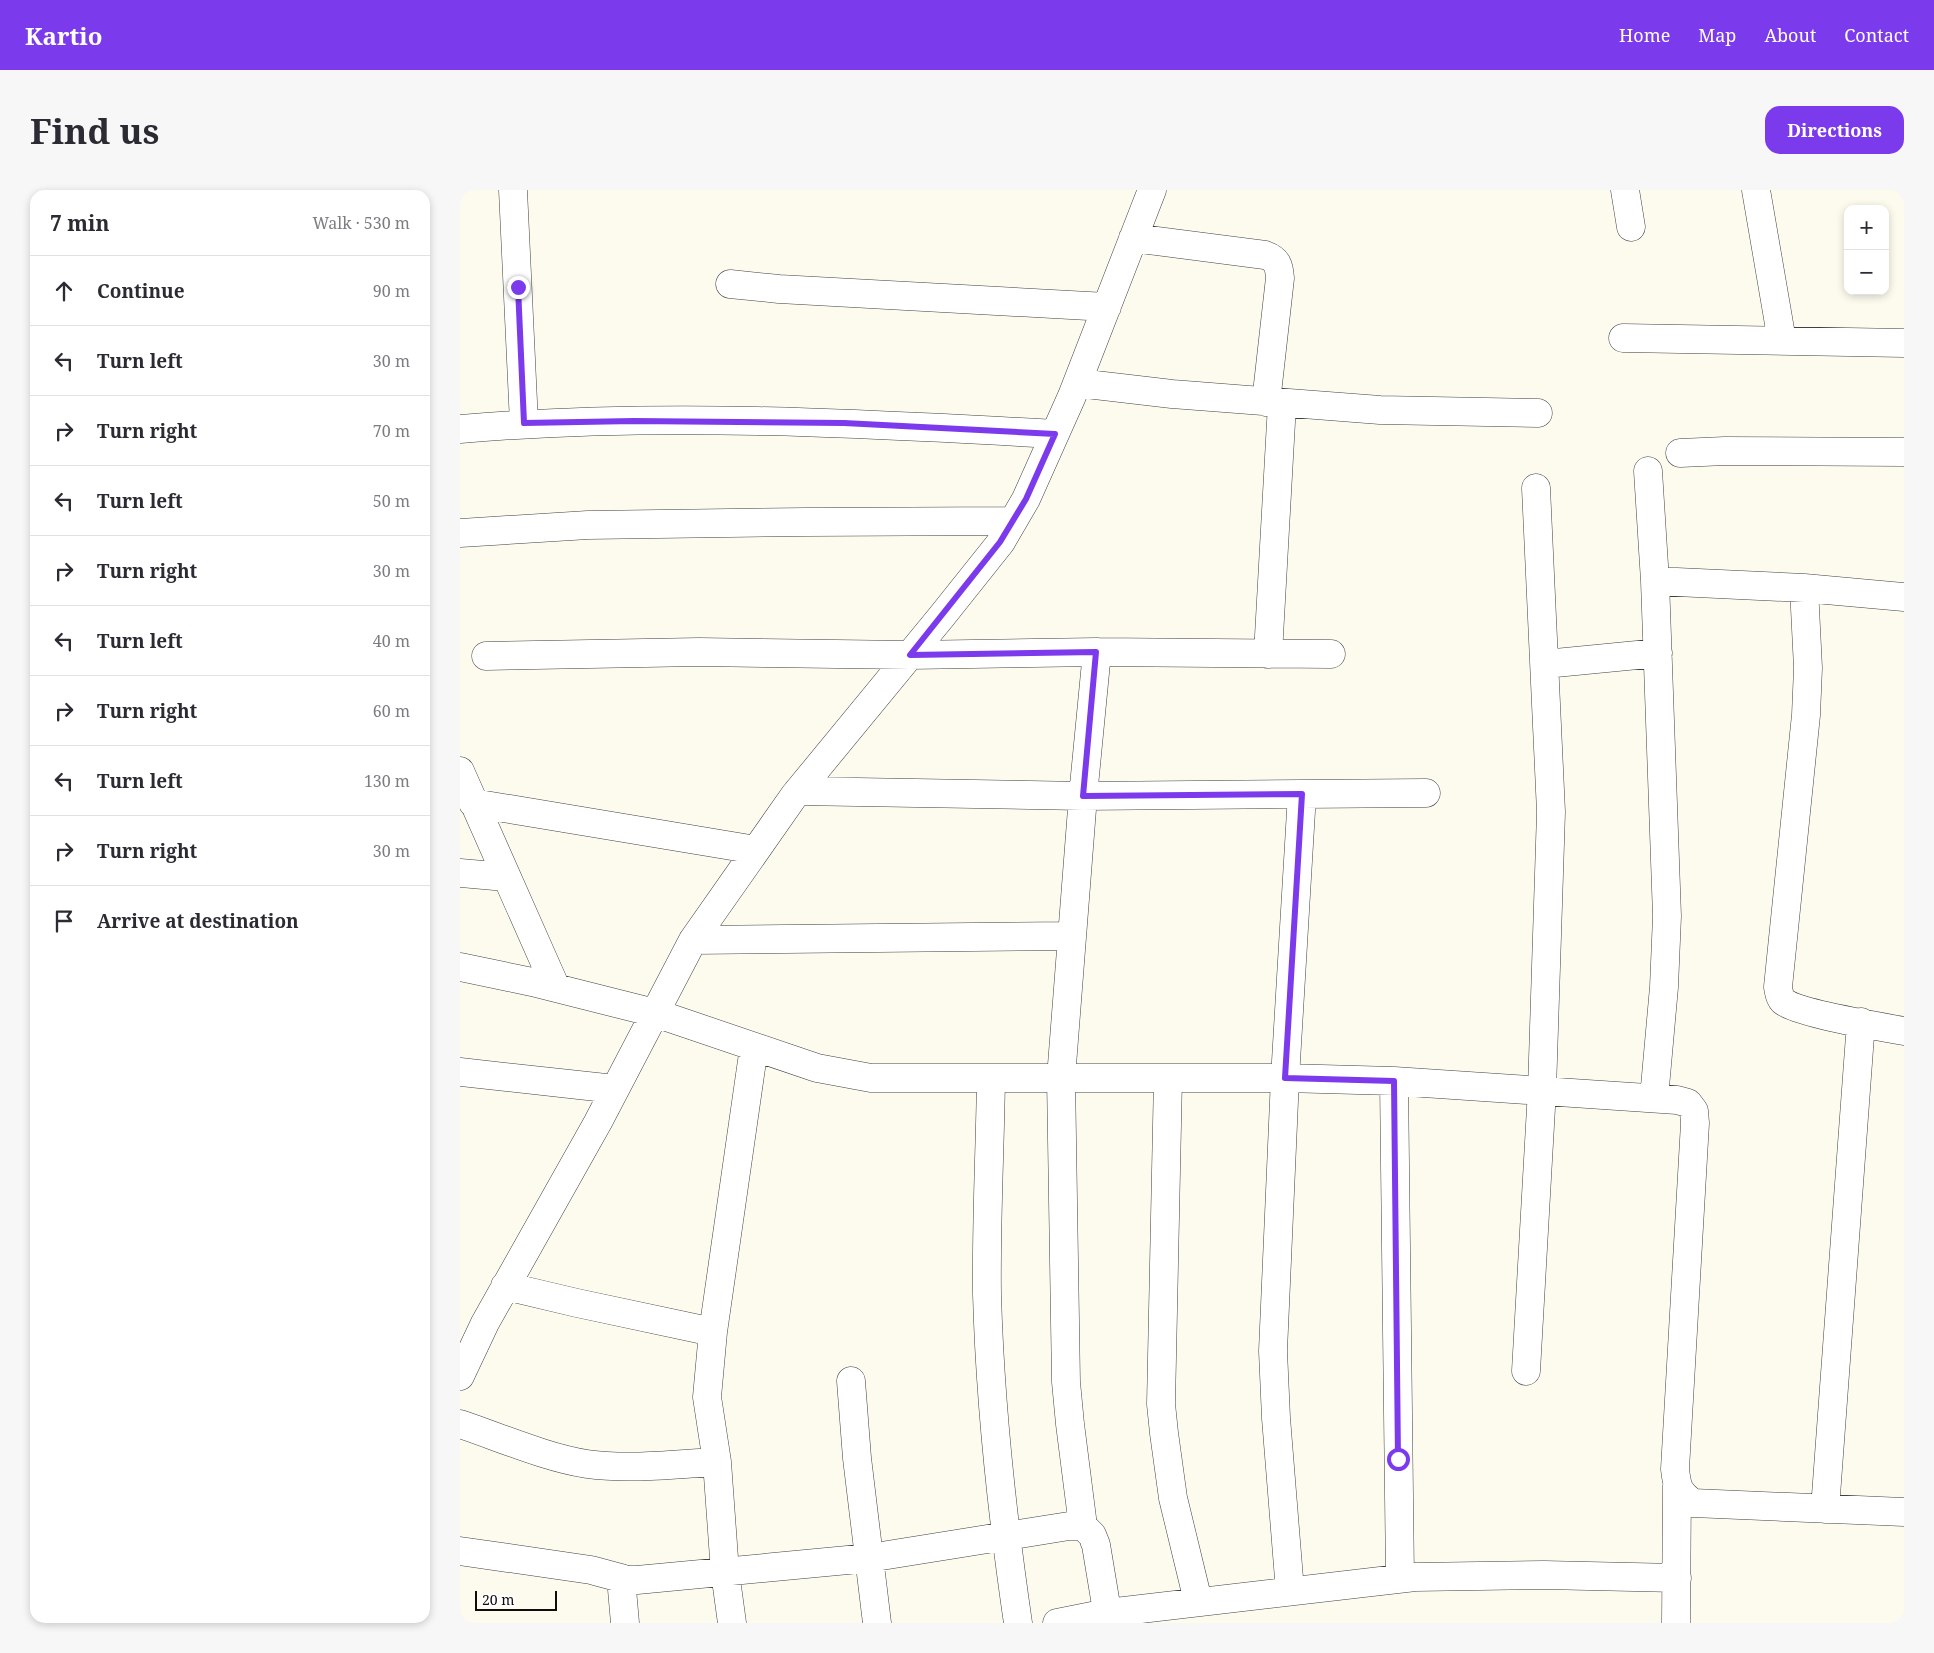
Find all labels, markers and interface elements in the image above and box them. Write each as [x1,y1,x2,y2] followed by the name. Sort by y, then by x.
[25,19,102,52] text: Kartio
[1619,23,1670,47] text: Home
[1698,23,1736,47] text: Map
[1764,23,1816,47] text: About
[1844,23,1909,47] text: Contact
[1765,106,1904,154] button: Directions
[30,107,159,154] text: Find us
[1844,205,1889,295] map controls
[1844,205,1889,250] button: +
[50,209,109,237] text: 7 min
[313,212,410,234] text: Walk · 530 m
[1844,250,1889,295] button: −
[507,276,530,299] route end
[50,277,78,305] icon: ahead
[97,278,185,304] text: Continue
[373,280,410,302] text: 90 m
[50,347,78,375] icon: left
[97,348,183,374] text: Turn left
[373,350,410,372] text: 30 m
[50,417,78,445] icon: right
[97,418,197,444] text: Turn right
[373,420,410,442] text: 70 m
[50,487,78,515] icon: left
[97,488,183,514] text: Turn left
[373,490,410,512] text: 50 m
[50,557,78,585] icon: right
[97,558,197,584] text: Turn right
[373,560,410,582] text: 30 m
[50,627,78,655] icon: left
[97,628,183,654] text: Turn left
[373,630,410,652] text: 40 m
[50,697,78,725] icon: right
[97,698,197,724] text: Turn right
[373,700,410,722] text: 60 m
[50,767,78,795] icon: left
[97,768,183,794] text: Turn left
[364,770,410,792] text: 130 m
[50,837,78,865] icon: right
[97,838,197,864] text: Turn right
[373,840,410,862] text: 30 m
[50,907,78,935] icon: arrive
[97,908,299,934] text: Arrive at destination
[1387,1448,1410,1471] route start
[475,1588,558,1611] scale bar
[482,1590,515,1609] text: 20 m

